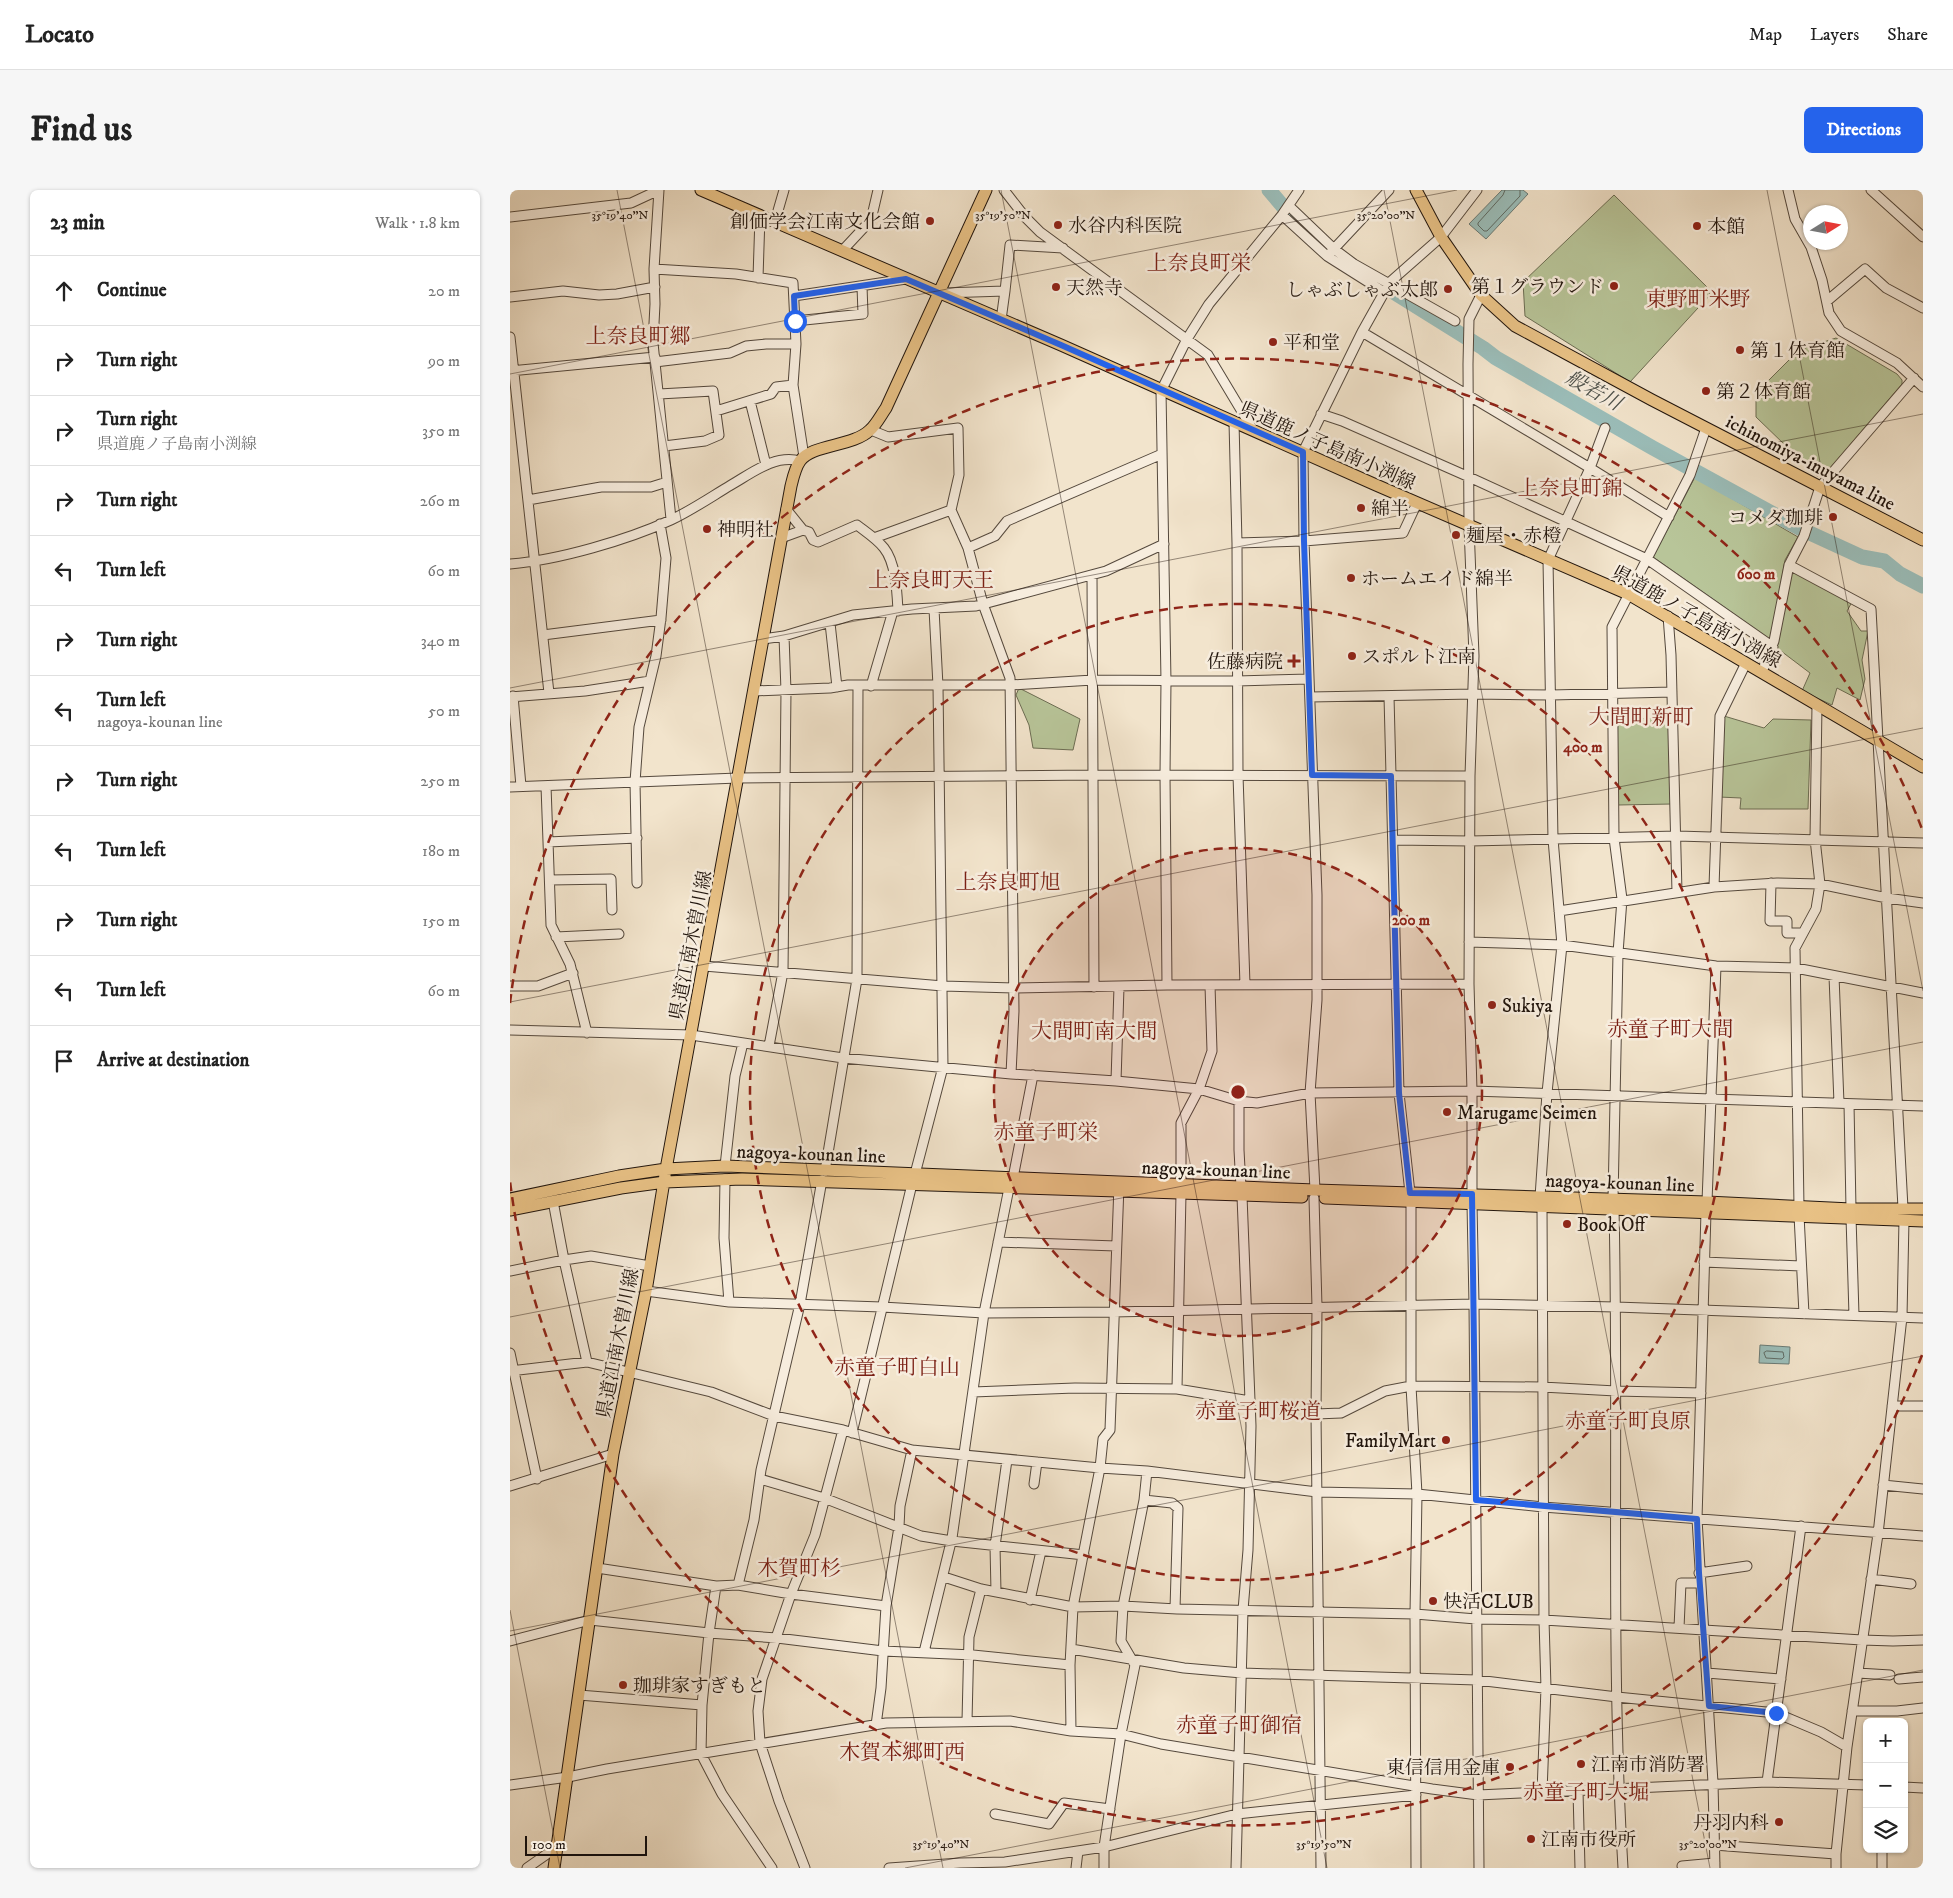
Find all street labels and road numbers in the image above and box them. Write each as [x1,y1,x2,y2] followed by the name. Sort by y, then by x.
[1236,397,1419,496] street label: 県道鹿ノ子島南小渕線
[1722,411,1899,516] street label: ichinomiya-inuyama line
[1608,561,1785,673] street label: 県道鹿ノ子島南小渕線
[666,868,717,1022] street label: 県道江南木曽川線
[736,1140,886,1169] street label: nagoya-kounan line
[1141,1156,1291,1185] street label: nagoya-kounan line
[1545,1169,1695,1198] street label: nagoya-kounan line
[593,1266,644,1420] street label: 県道江南木曽川線

